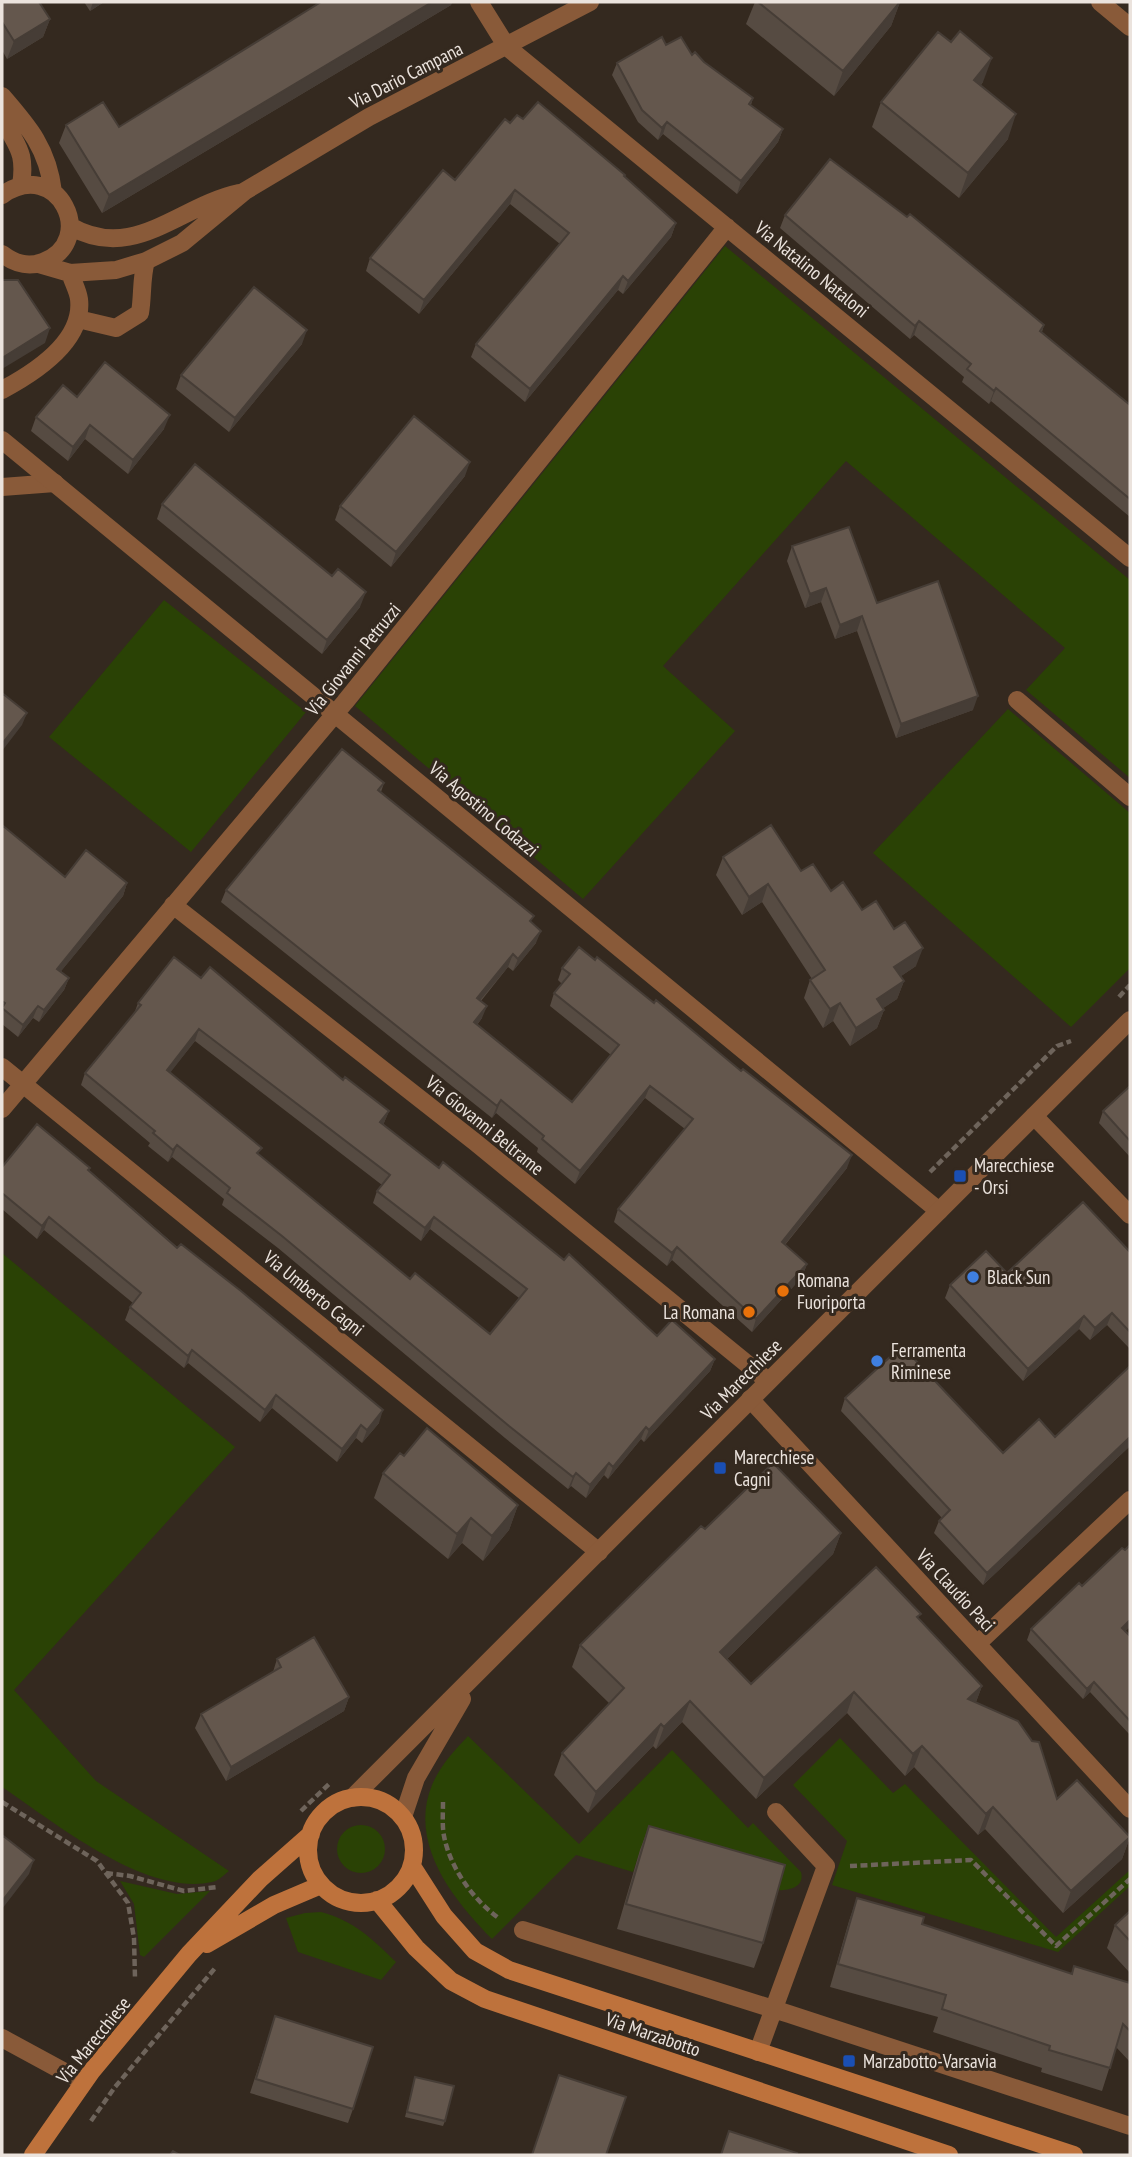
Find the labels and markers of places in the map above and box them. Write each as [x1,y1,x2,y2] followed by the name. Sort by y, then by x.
[974,1153,1055,1199] place label: Marecchiese - Orsi
[952,1168,968,1184] marker: Marecchiese - Orsi
[987,1265,1050,1289] place label: Black Sun
[797,1268,866,1314] place label: Romana Fuoriporta
[965,1269,981,1285] marker: Black Sun
[775,1283,791,1299] marker: Romana Fuoriporta
[663,1300,735,1324] place label: La Romana
[741,1304,757,1320] marker: La Romana
[891,1338,966,1384] place label: Ferramenta Riminese
[869,1353,885,1369] marker: Ferramenta Riminese
[734,1445,815,1491] place label: Marecchiese Cagni
[712,1460,728,1476] marker: Marecchiese Cagni
[863,2049,997,2073] place label: Marzabotto-Varsavia
[841,2053,857,2069] marker: Marzabotto-Varsavia

